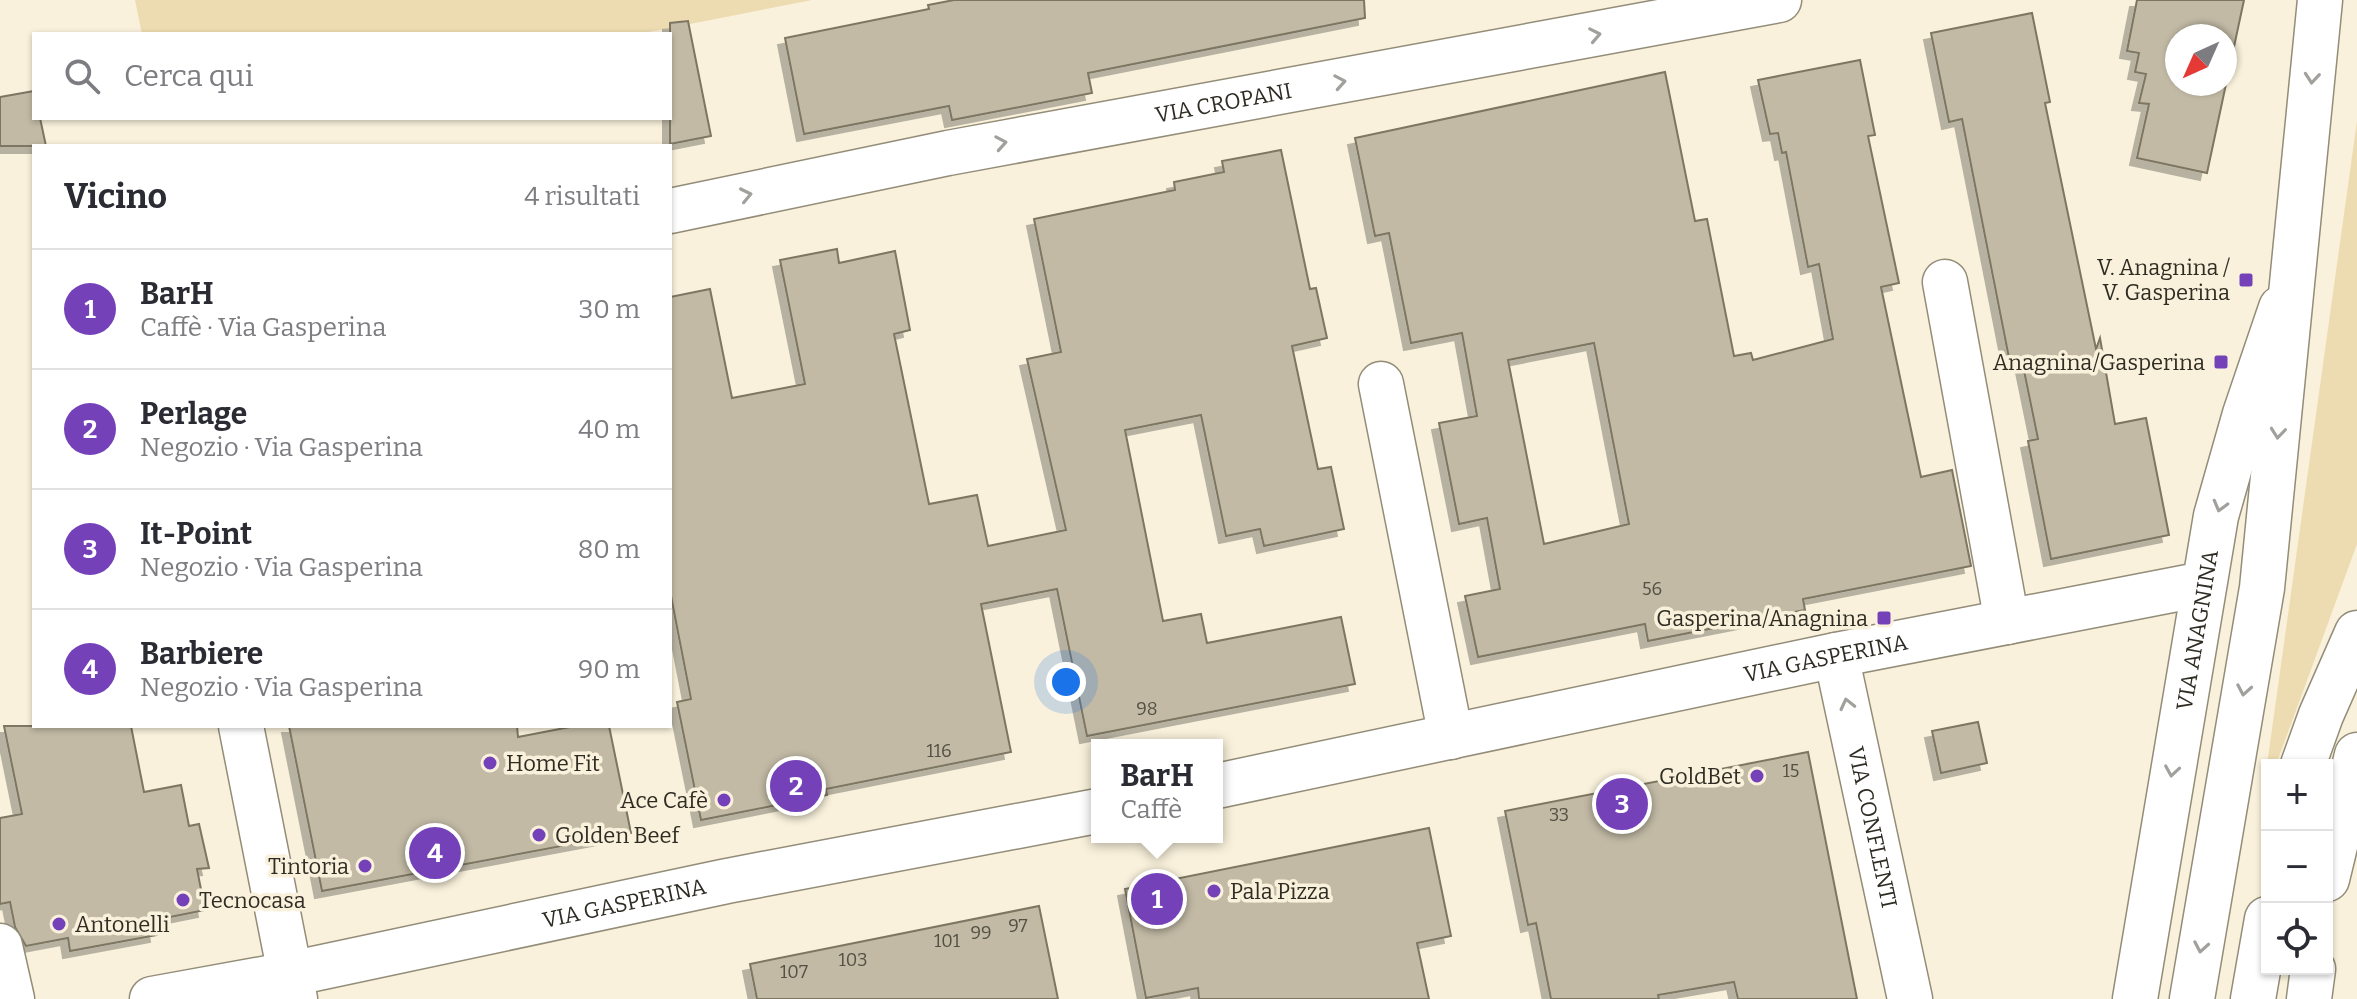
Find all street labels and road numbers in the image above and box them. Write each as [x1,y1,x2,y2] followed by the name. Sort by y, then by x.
[1153,76,1294,128] street label: VIA CROPANI
[2170,547,2224,712] street label: VIA ANAGNINA
[1741,628,1910,688] street label: VIA GASPERINA
[1843,744,1903,910] street label: VIA CONFLENTI
[540,872,709,933] street label: VIA GASPERINA

